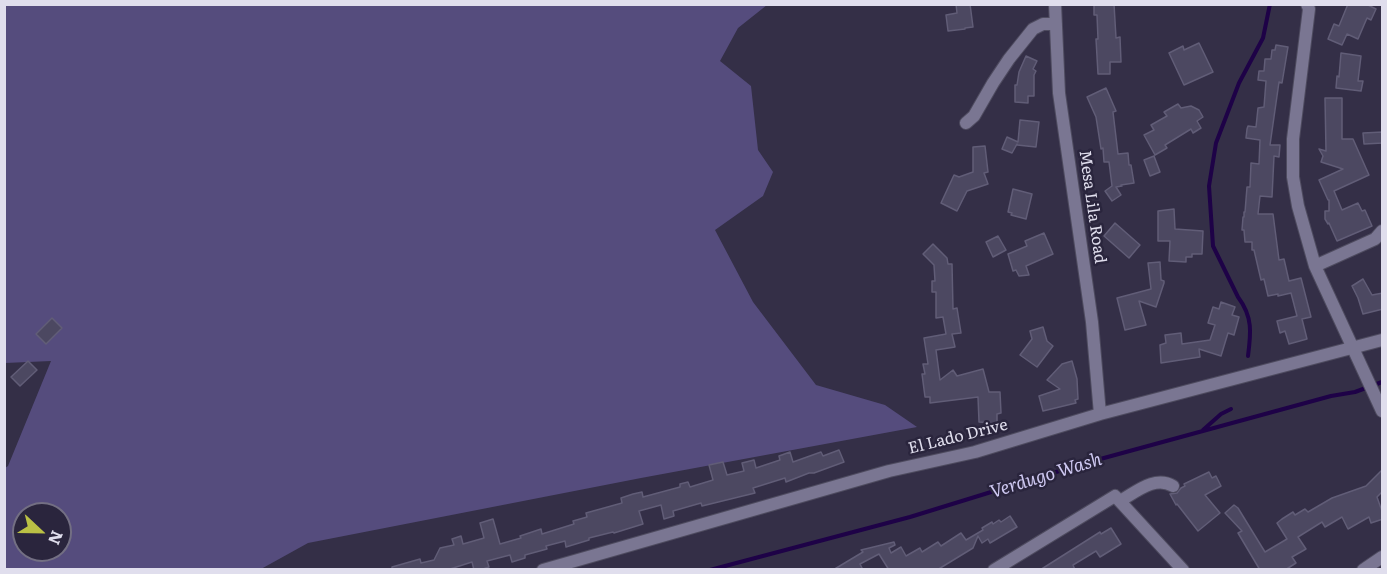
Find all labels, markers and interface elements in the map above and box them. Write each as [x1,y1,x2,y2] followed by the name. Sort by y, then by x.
[1075,149,1109,265] street label: Mesa Lila Road
[906,415,1010,459] street label: El Lado Drive
[988,449,1104,503] water label: Verdugo Wash
[12,502,72,562] north arrow
[43,527,70,549] text: N

